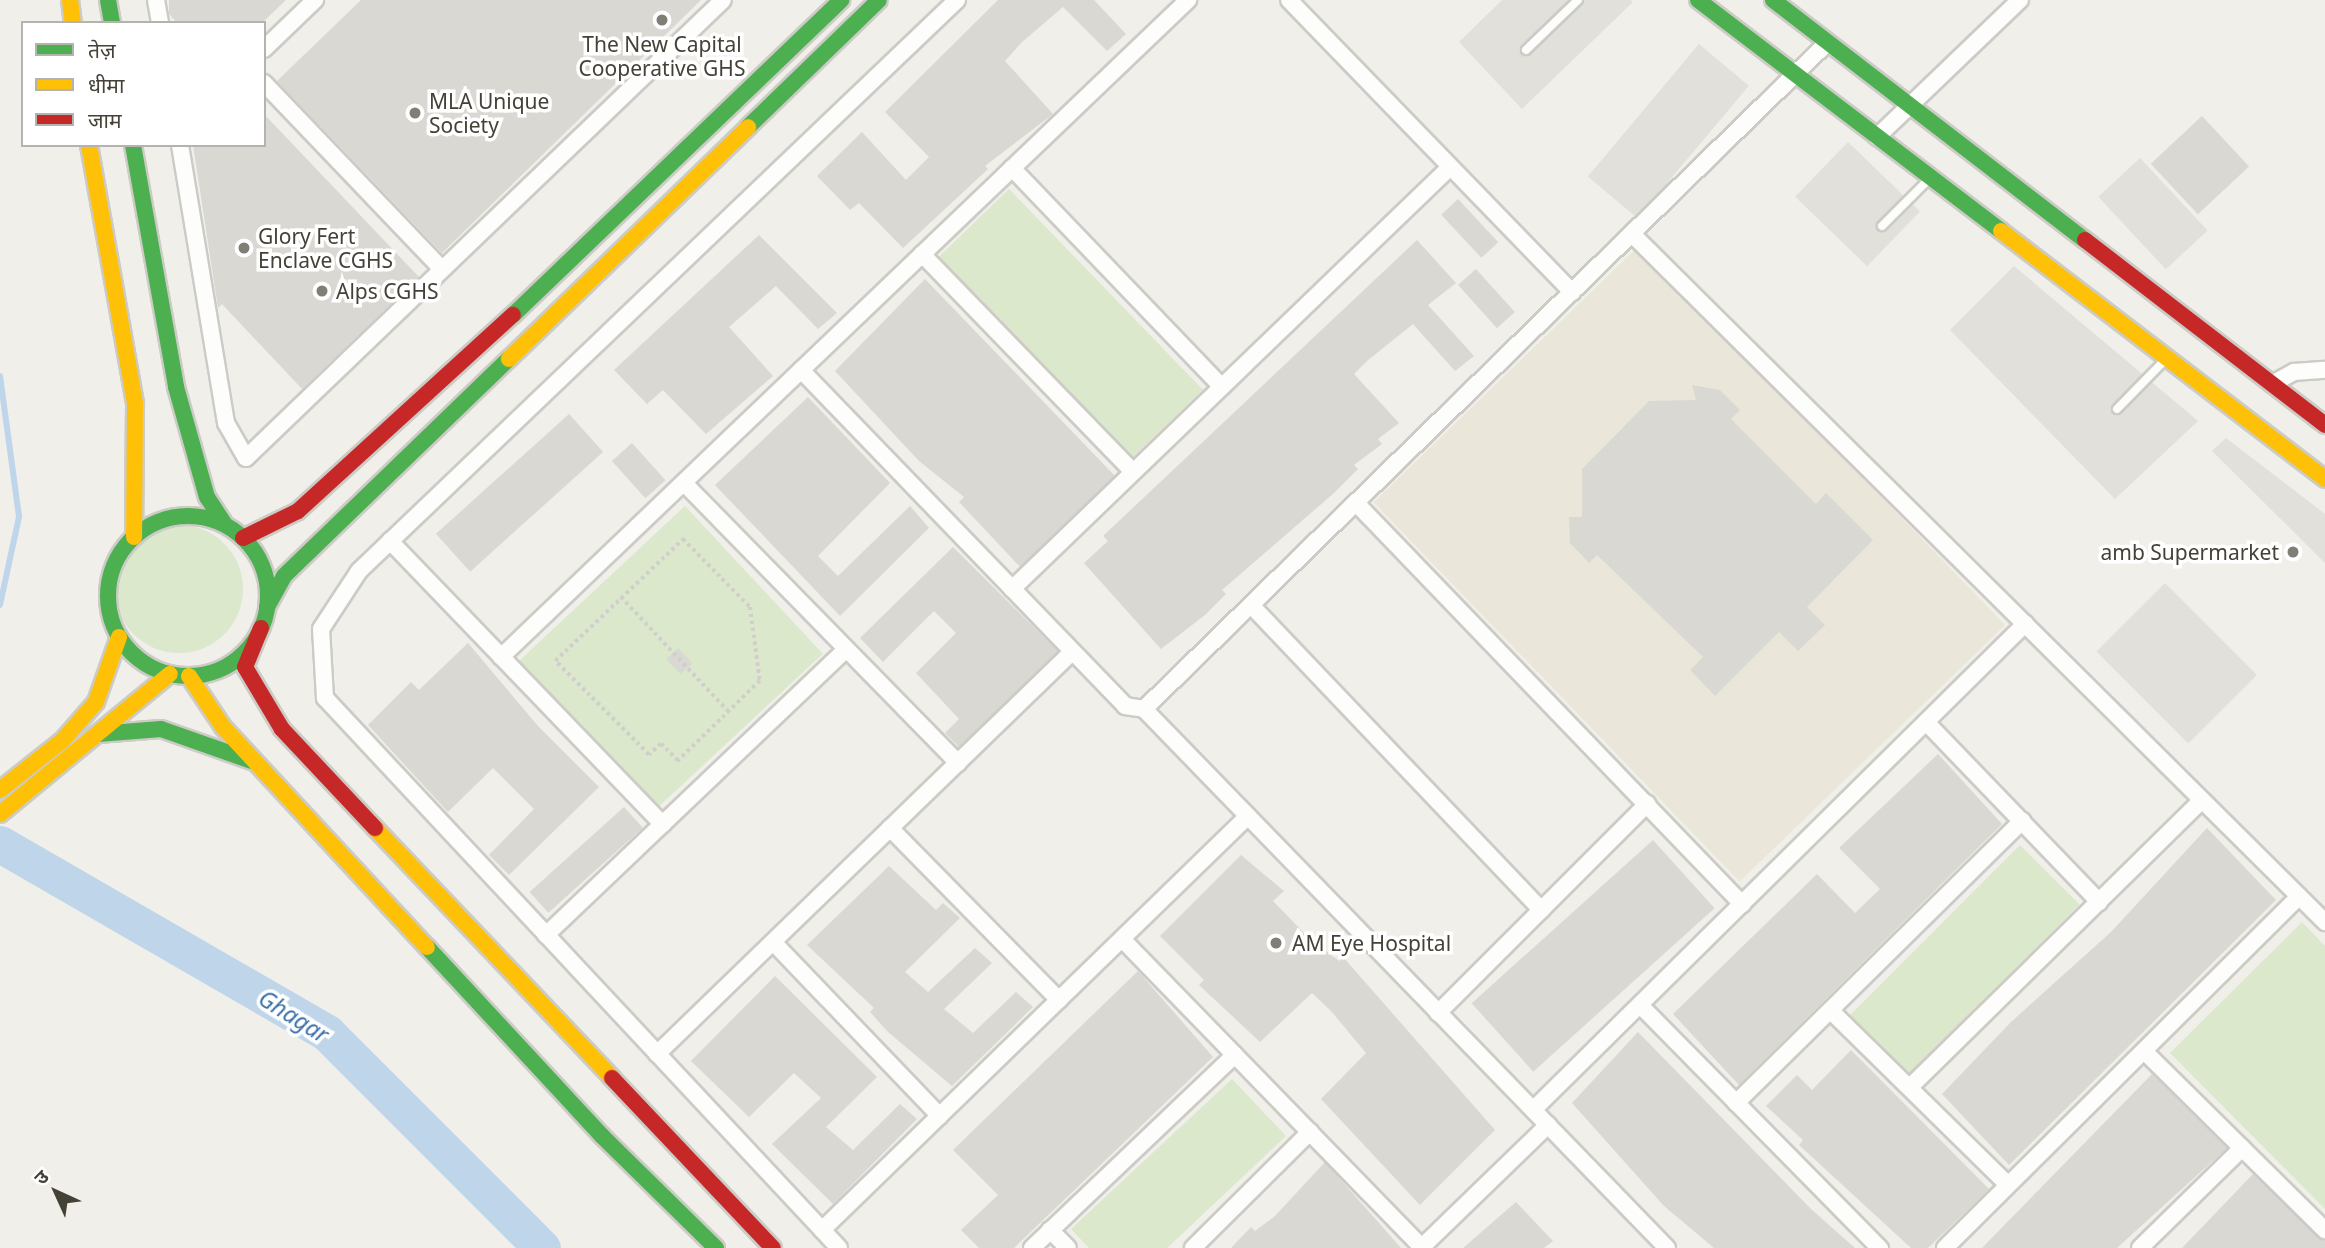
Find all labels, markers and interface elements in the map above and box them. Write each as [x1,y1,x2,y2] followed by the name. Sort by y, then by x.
[654,12,670,28] marker: The New Capital Cooperative GHS
[21,21,266,147] legend
[579,31,745,81] place label: The New Capital Cooperative GHS
[88,36,116,64] text: तेज़
[88,71,124,99] text: धीमा
[429,88,549,138] place label: MLA Unique Society
[407,105,423,121] marker: MLA Unique Society
[88,106,122,134] text: जाम
[258,223,393,273] place label: Glory Fert Enclave CGHS
[236,240,252,256] marker: Glory Fert Enclave CGHS
[336,278,439,304] place label: Alps CGHS
[314,283,330,299] marker: Alps CGHS
[2101,539,2279,565] place label: amb Supermarket
[2285,544,2301,560] marker: amb Supermarket
[1292,930,1451,956] place label: AM Eye Hospital
[1266,933,1286,953] marker: AM Eye Hospital
[254,984,334,1048] water label: Ghagar
[21,1157,91,1227] north arrow
[28,1164,54,1190] text: उ

